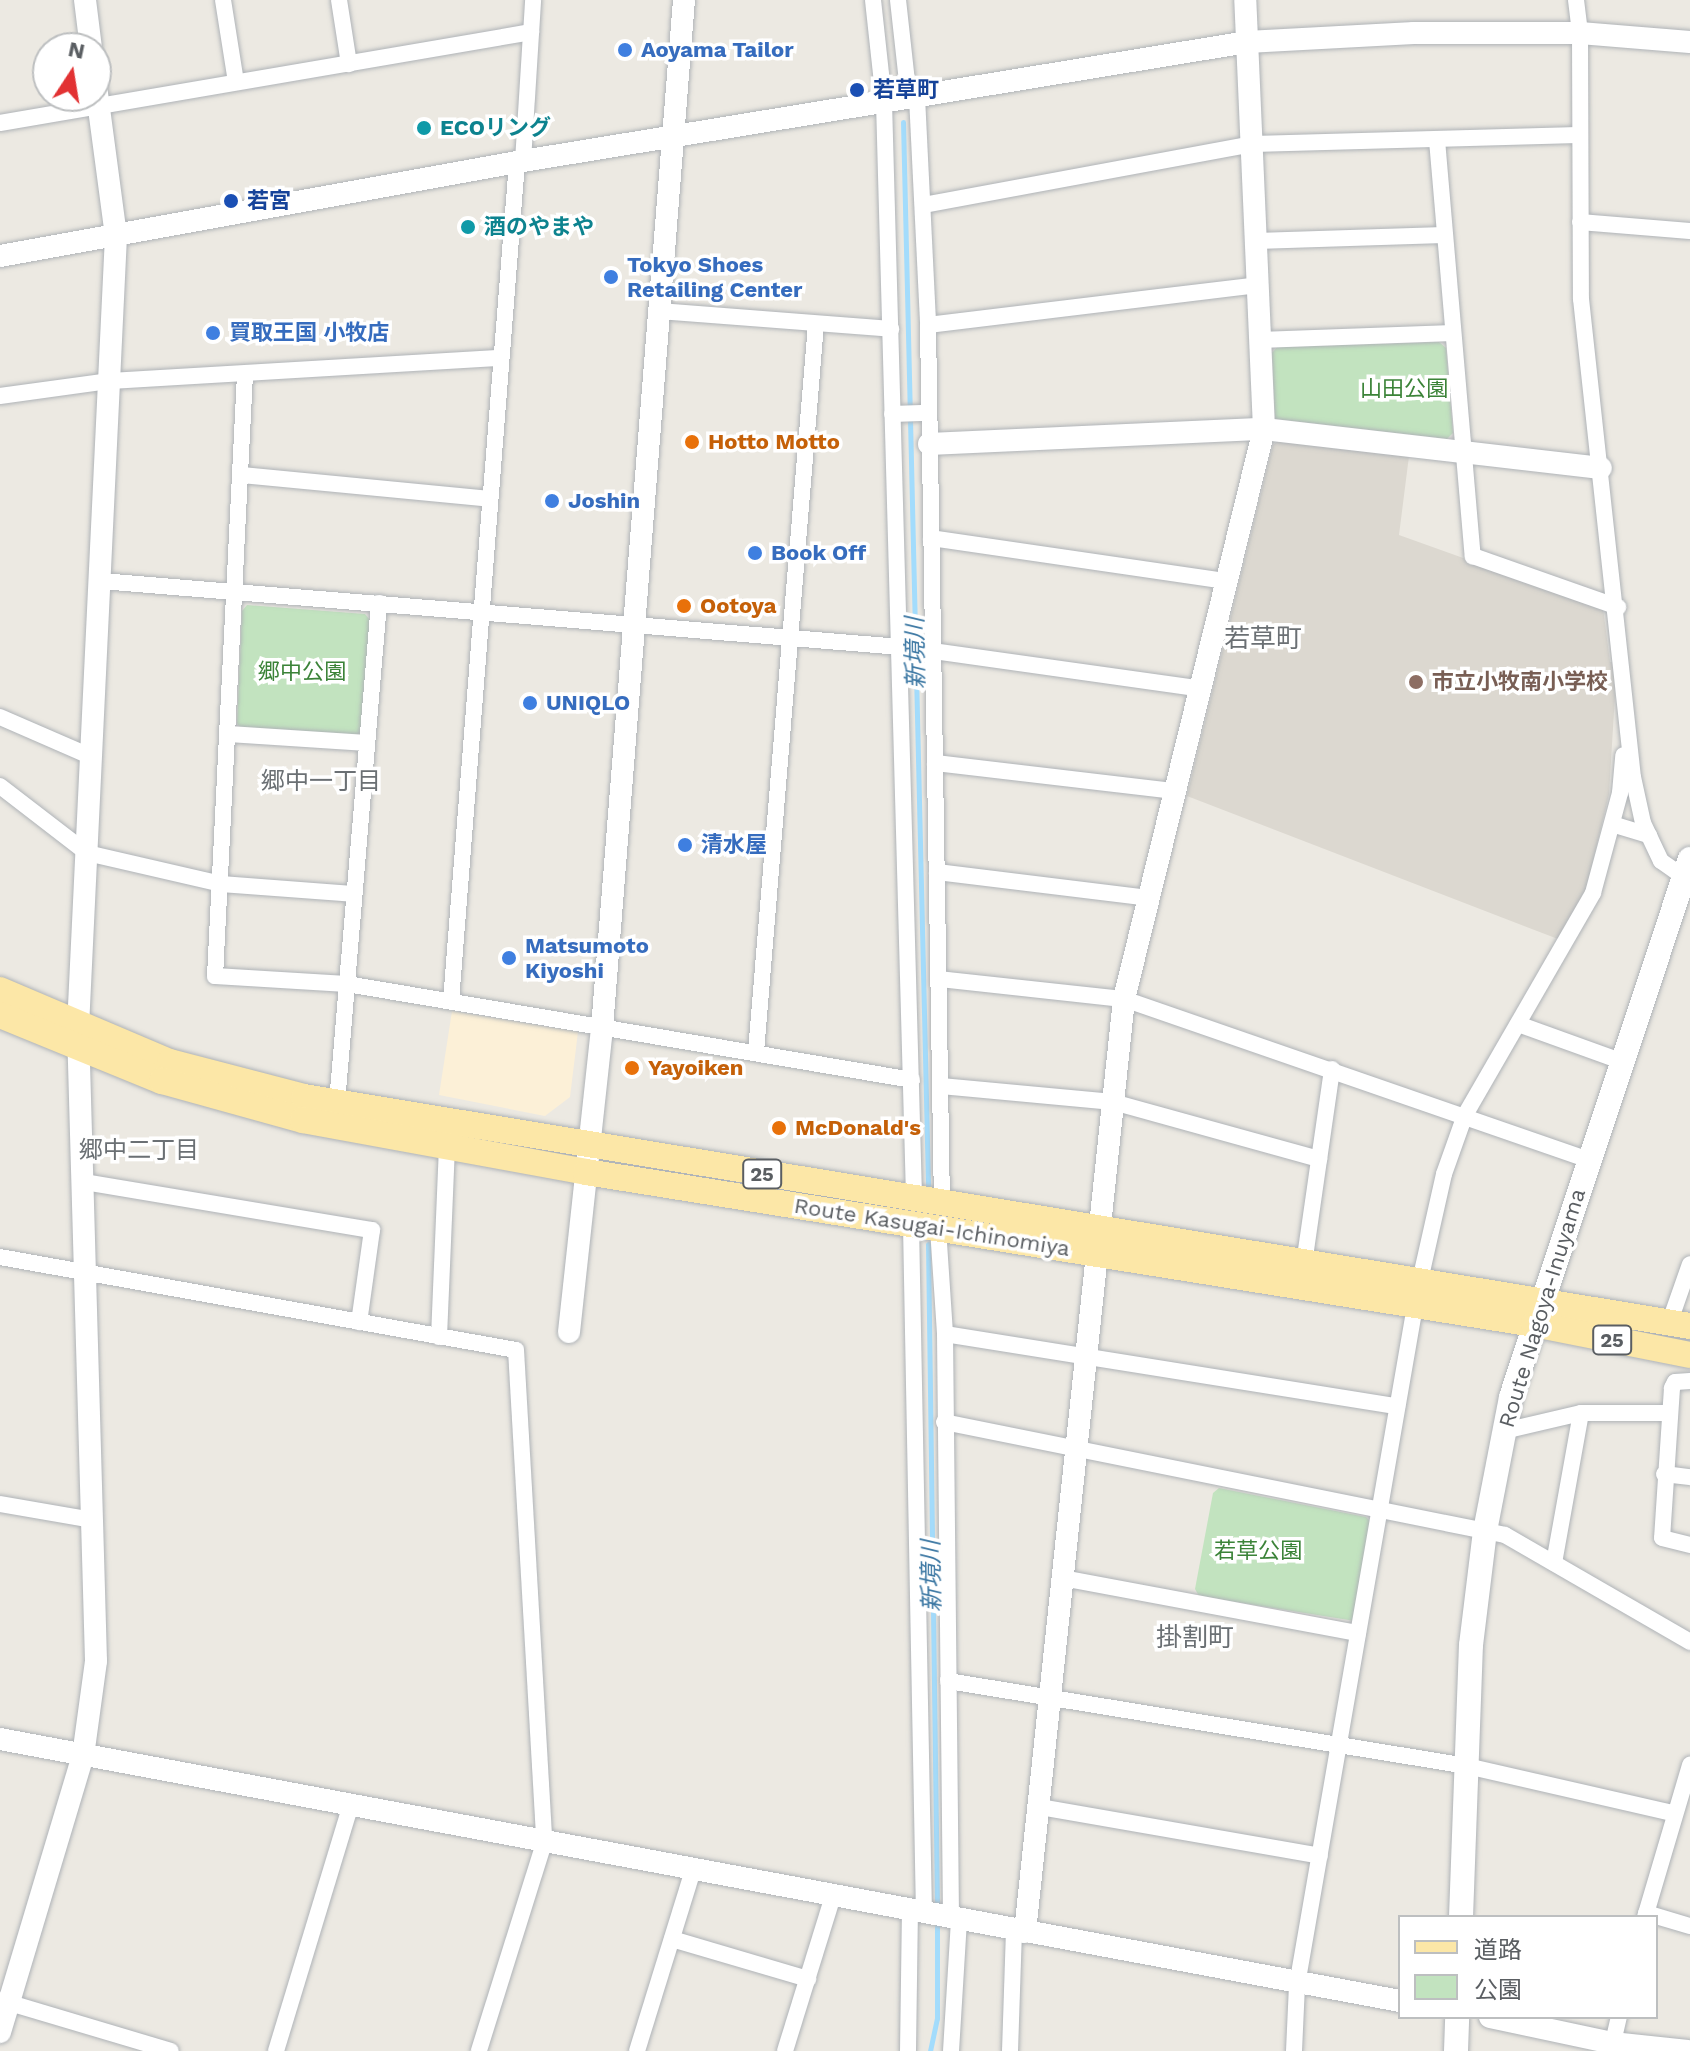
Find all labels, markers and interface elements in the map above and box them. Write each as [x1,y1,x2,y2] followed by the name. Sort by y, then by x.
[32,32,112,112] north arrow
[66,36,87,64] text: N
[641,37,794,63] place label: Aoyama Tailor
[616,41,634,59] marker: Aoyama Tailor
[873,77,939,103] place label: 若草町
[848,81,866,99] marker: 若草町
[440,115,551,141] place label: ECOリング
[415,119,433,137] marker: ECOリング
[247,188,291,214] place label: 若宮
[222,192,240,210] marker: 若宮
[484,214,594,240] place label: 酒のやまや
[459,218,477,236] marker: 酒のやまや
[627,251,803,302] place label: Tokyo Shoes Retailing Center
[602,268,620,286] marker: Tokyo Shoes Retailing Center
[229,320,389,346] place label: 買取王国 小牧店
[204,324,222,342] marker: 買取王国 小牧店
[1360,376,1448,402] park label: 山田公園
[708,429,840,455] place label: Hotto Motto
[683,433,701,451] marker: Hotto Motto
[568,488,640,514] place label: Joshin
[543,492,561,510] marker: Joshin
[771,540,867,566] place label: Book Off
[746,544,764,562] marker: Book Off
[700,593,776,619] place label: Ootoya
[675,597,693,615] marker: Ootoya
[901,617,931,689] water label: 新境川
[1224,623,1302,655] district label: 若草町
[258,659,346,685] park label: 郷中公園
[1432,669,1608,695] place label: 市立小牧南小学校
[1407,673,1425,691] marker: 市立小牧南小学校
[546,690,630,716] place label: UNIQLO
[521,694,539,712] marker: UNIQLO
[261,768,381,796] district label: 郷中一丁目
[701,832,767,858] place label: 清水屋
[676,836,694,854] marker: 清水屋
[525,932,649,984] place label: Matsumoto Kiyoshi
[500,949,518,967] marker: Matsumoto Kiyoshi
[648,1055,743,1081] place label: Yayoiken
[623,1059,641,1077] marker: Yayoiken
[795,1115,921,1141] place label: McDonald's
[770,1119,788,1137] marker: McDonald's
[79,1137,199,1165] district label: 郷中二丁目
[742,1158,782,1190] road number: 25
[1493,1185,1591,1431] street label: Route Nagoya-Inuyama
[792,1192,1072,1262] street label: Route Kasugai-Ichinomiya
[1592,1324,1632,1356] road number: 25
[1214,1538,1302,1564] park label: 若草公園
[917,1540,947,1612] water label: 新境川
[1156,1622,1234,1654] district label: 掛割町
[1398,1915,1658,2019] legend
[1474,1936,1522,1964] text: 道路
[1474,1976,1522,2004] text: 公園

